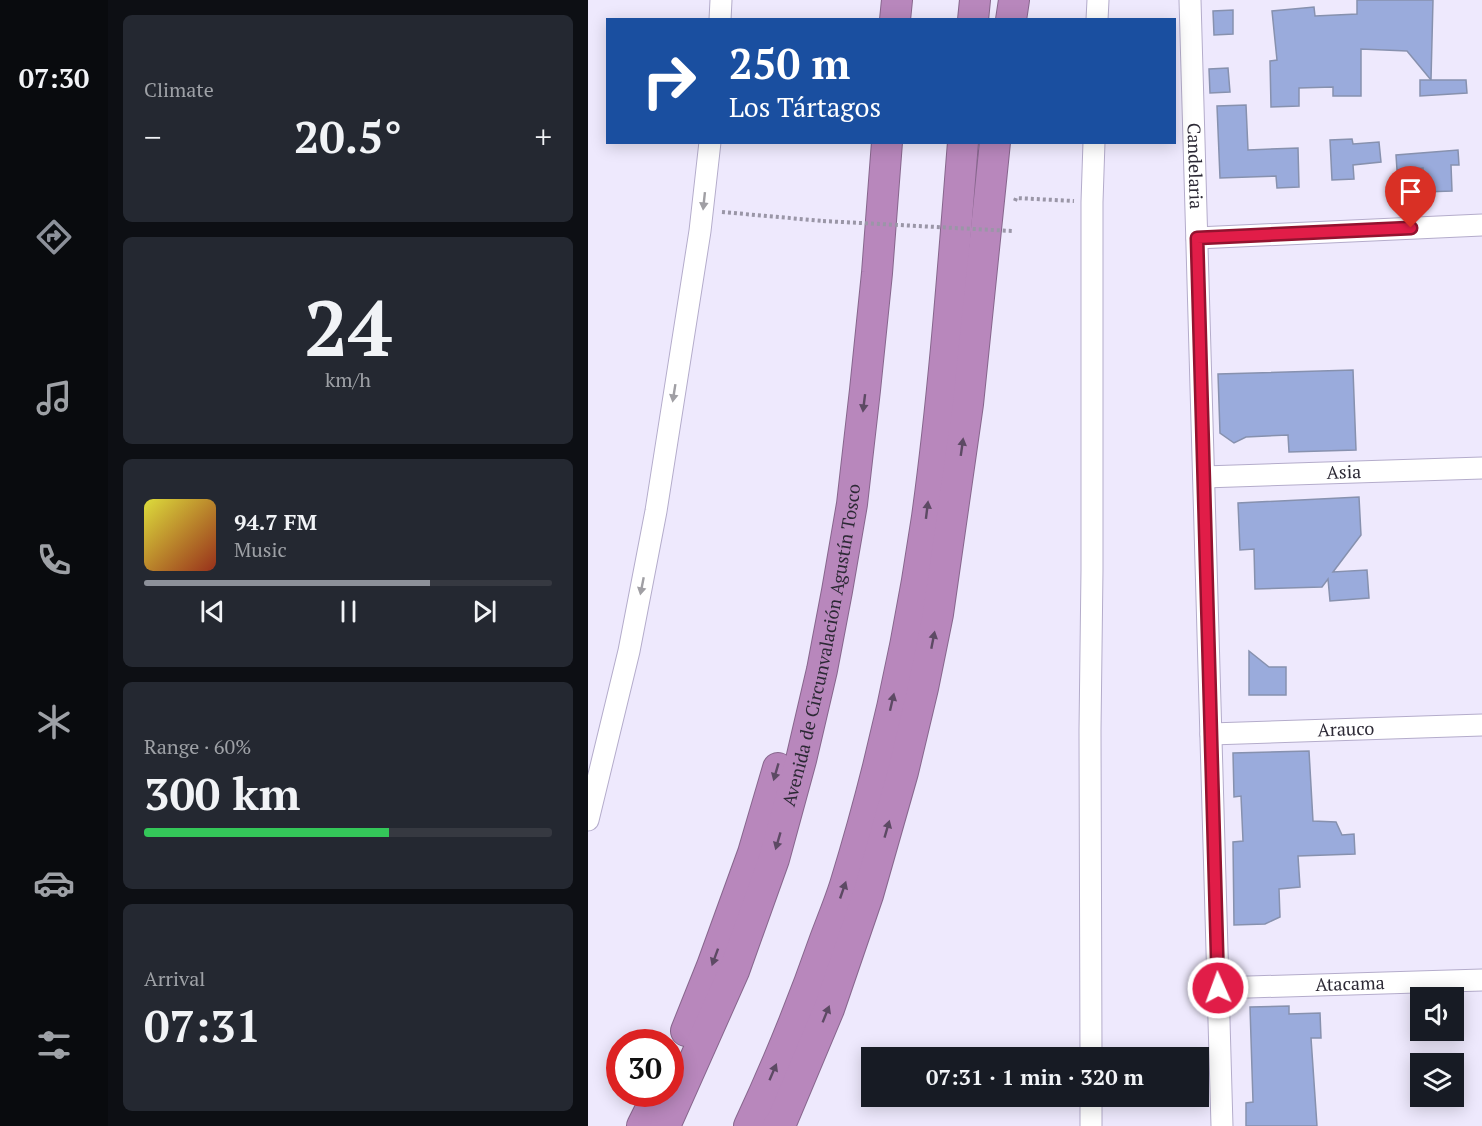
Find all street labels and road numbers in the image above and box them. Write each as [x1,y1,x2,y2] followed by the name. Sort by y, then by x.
[1182,122,1209,209] street label: Candelaria
[1326,459,1362,484] street label: Asia
[776,483,865,809] street label: Avenida de Circunvalación Agustín Tosco
[1317,716,1375,741] street label: Arauco
[1315,970,1385,996] street label: Atacama

